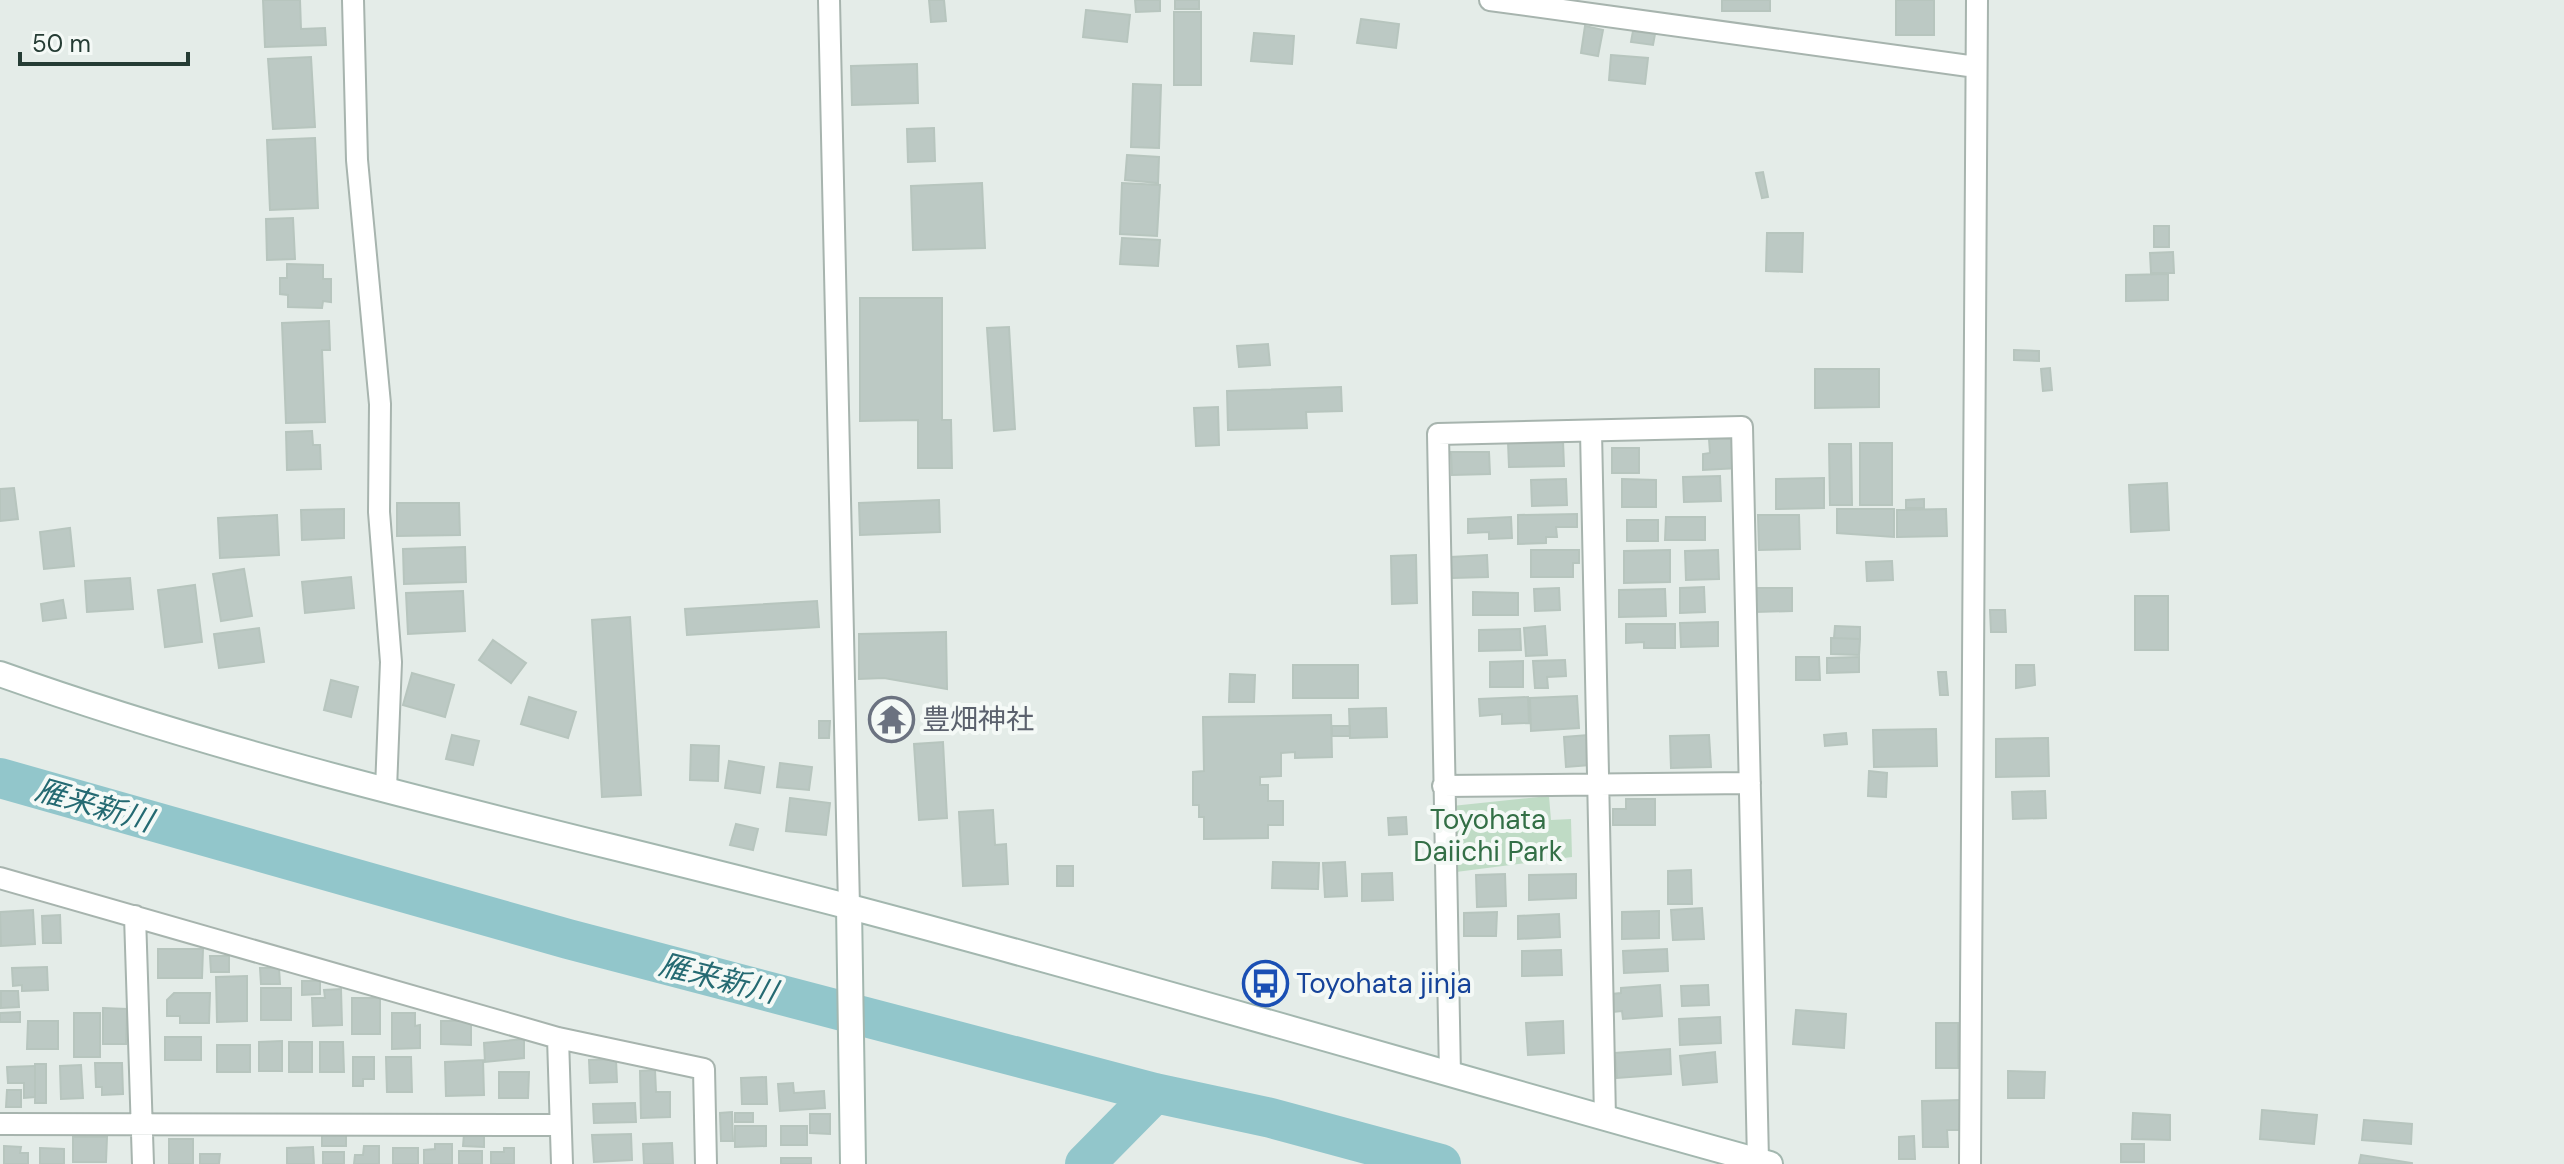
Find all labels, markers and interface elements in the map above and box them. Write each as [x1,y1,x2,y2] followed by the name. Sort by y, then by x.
[20,16,188,66] scale bar
[32,28,91,59] text: 50 m
[867,695,915,743] temple icon: 豊畑神社
[922,701,1034,738] place label: 豊畑神社
[31,770,160,841] water label: 雁来新川
[1413,801,1563,870] park label: Toyohata Daiichi Park
[655,945,784,1012] water label: 雁来新川
[1241,959,1289,1007] bus stop icon: Toyohata jinja
[1296,965,1472,1002] place label: Toyohata jinja

